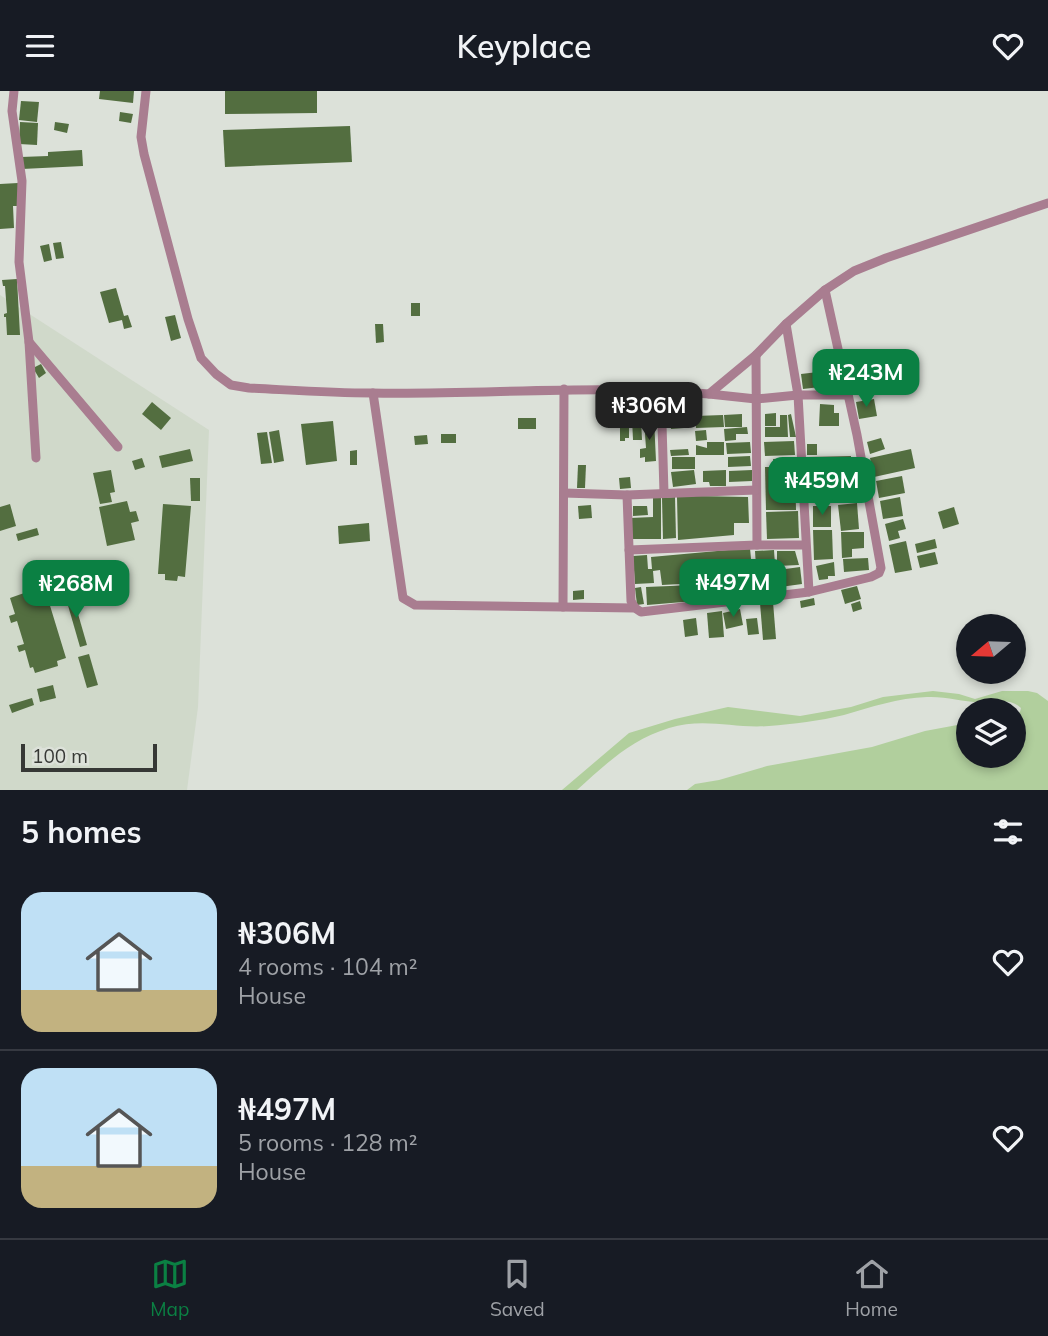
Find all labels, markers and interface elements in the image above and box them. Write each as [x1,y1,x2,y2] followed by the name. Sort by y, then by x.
[457,26,591,66] text: Keyplace
[21,27,59,65] icon: menu
[989,27,1027,65] icon: heart
[817,349,915,409] pin: ₦243M
[828,357,904,386] text: ₦243M
[600,383,698,442] pin: ₦306M
[611,390,687,419] text: ₦306M
[773,457,871,517] pin: ₦459M
[784,465,860,494] text: ₦459M
[684,559,782,619] pin: ₦497M
[27,561,125,620] pin: ₦268M
[695,567,771,596] text: ₦497M
[38,568,114,597] text: ₦268M
[956,614,1026,684] north arrow
[956,614,1026,768] map controls
[956,698,1026,768] button: layers
[21,741,158,773] scale bar
[32,744,88,768] text: 100 m
[21,813,142,851] text: 5 homes
[989,813,1027,851] icon: filters
[238,914,336,952] text: ₦306M
[77,920,161,1004] icon: home
[989,943,1027,981] icon: heart
[238,952,418,981] text: 4 rooms · 104 m²
[238,981,306,1010] text: House
[238,1090,336,1128] text: ₦497M
[77,1096,161,1180] icon: home
[989,1119,1027,1157] icon: heart
[238,1128,418,1157] text: 5 rooms · 128 m²
[238,1157,306,1186] text: House
[150,1255,189,1321] tab: Map
[490,1255,545,1321] tab: Saved
[845,1255,898,1321] tab: Home

